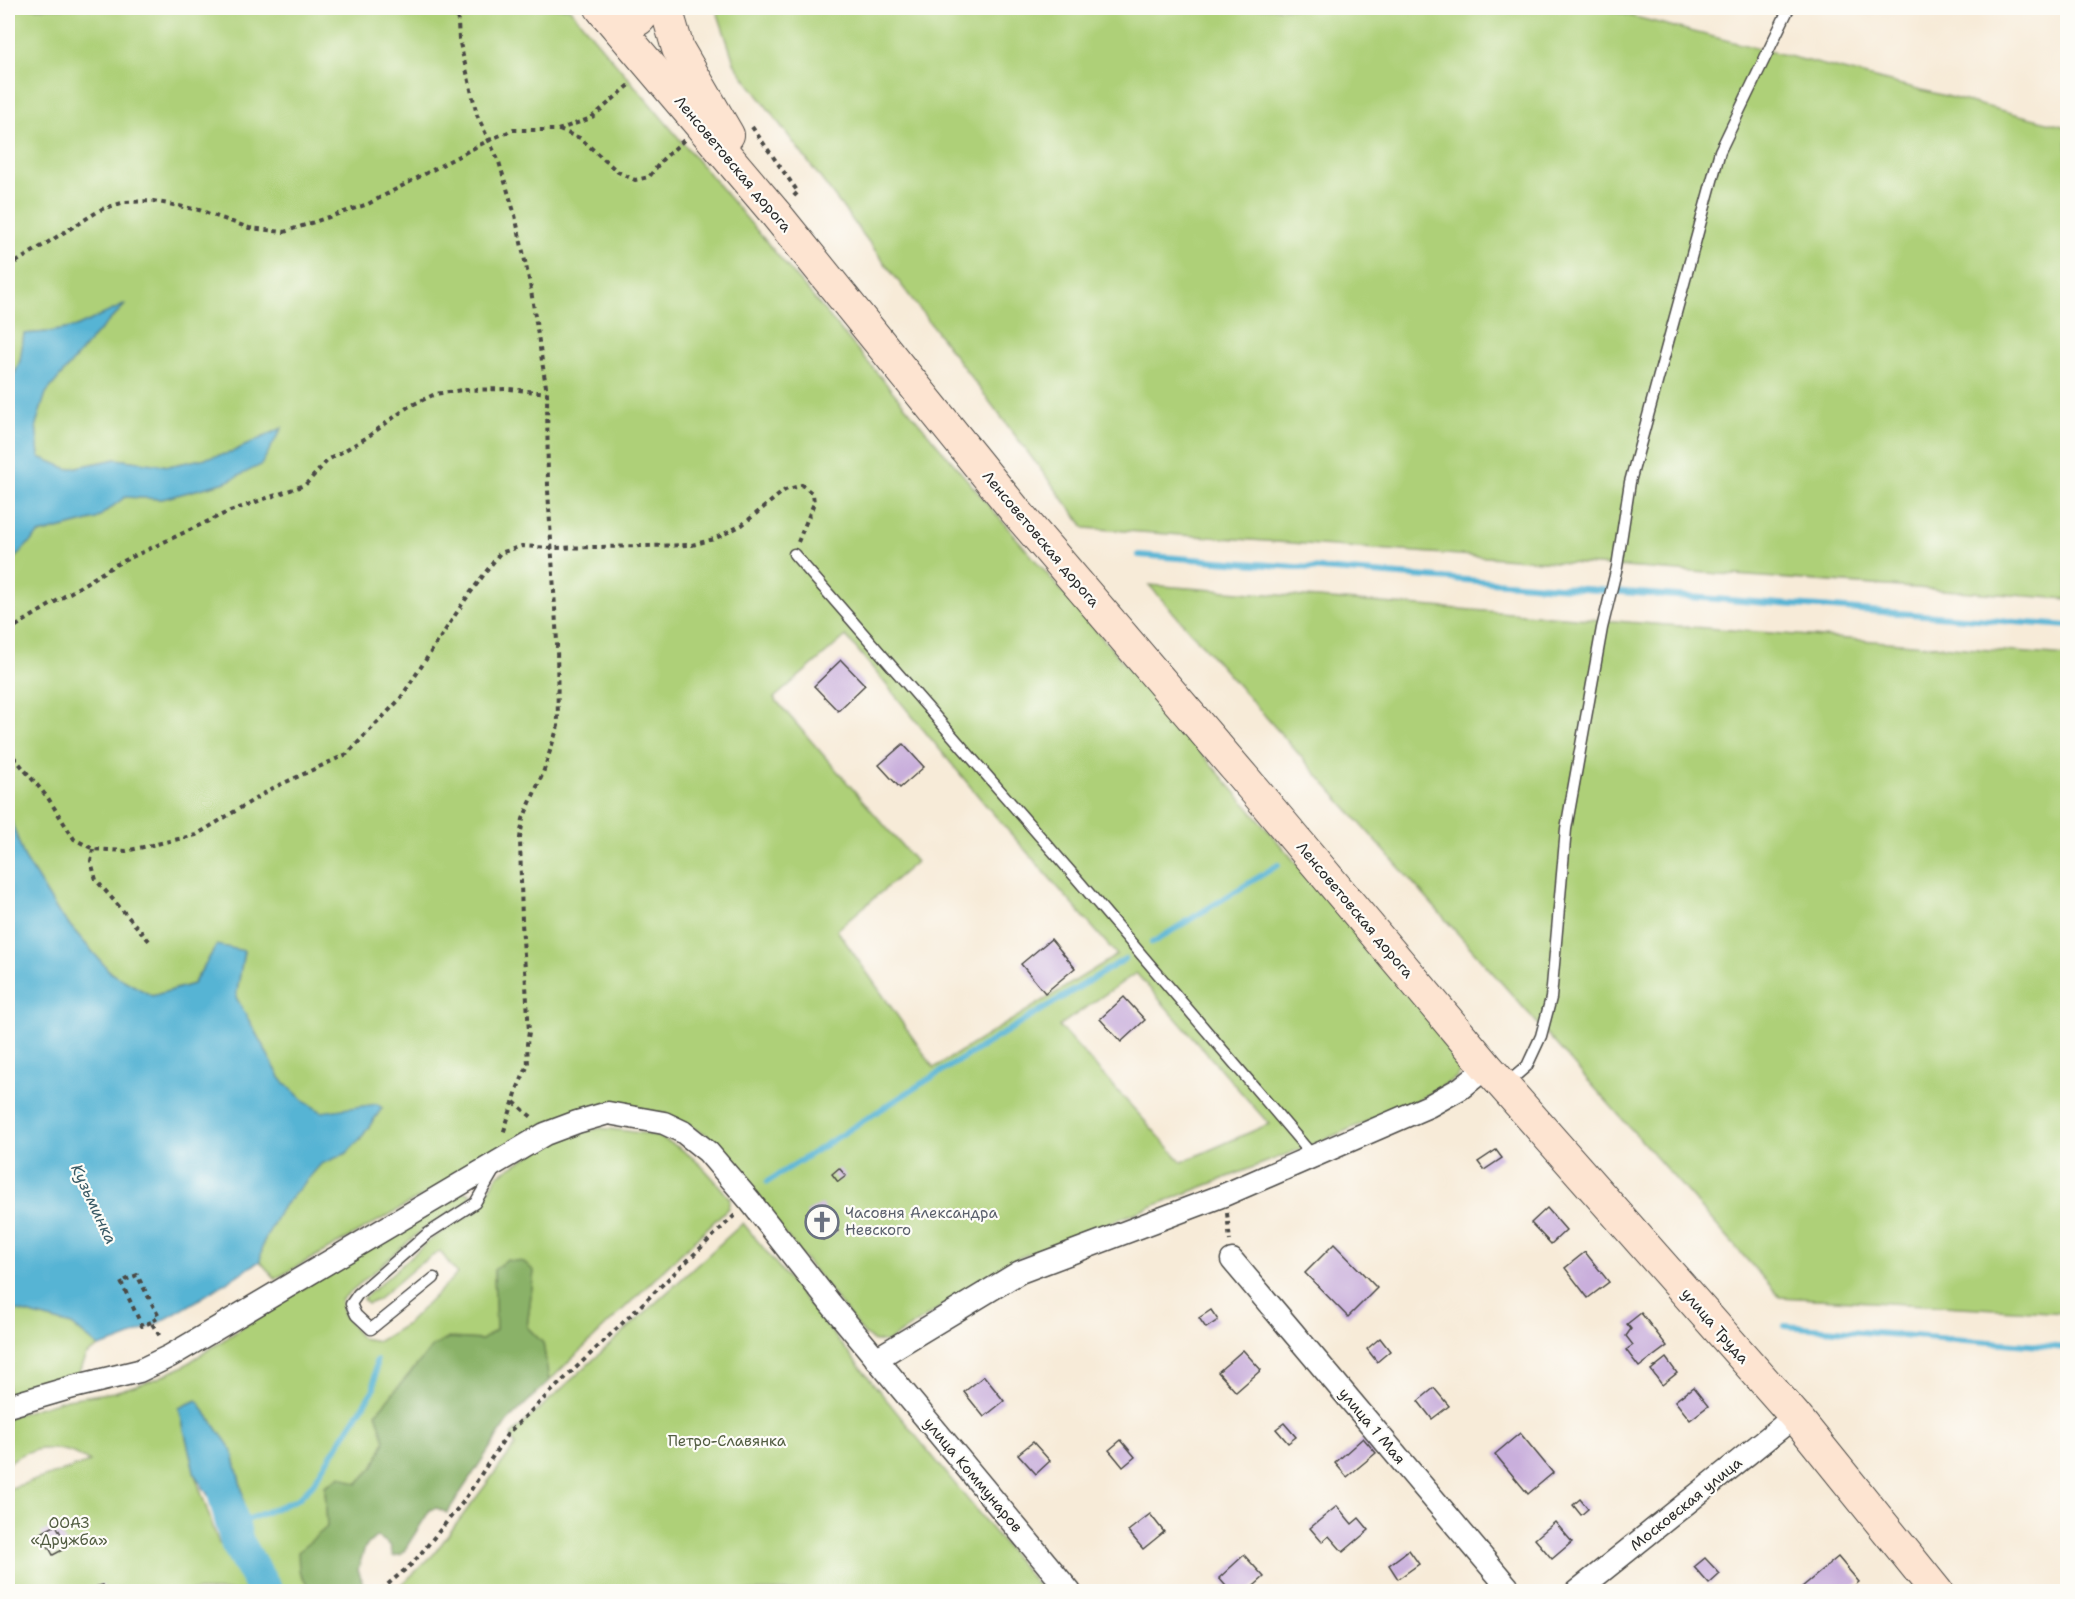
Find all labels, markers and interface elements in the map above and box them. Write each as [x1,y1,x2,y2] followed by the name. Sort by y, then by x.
[670,92,796,237] street label: Ленсоветовская дорога
[978,467,1104,612] street label: Ленсоветовская дорога
[1292,838,1418,983] street label: Ленсоветовская дорога
[66,1161,122,1247] water label: Кузьминка
[845,1203,998,1240] place label: Часовня Александра Невского
[804,1204,840,1240] church icon: Часовня Александра Невского
[1677,1284,1754,1368] street label: улица Труда
[1334,1384,1410,1468] street label: улица 1 Мая
[919,1413,1027,1537] street label: улица Коммунаров
[668,1431,787,1451] park label: Петро-Славянка
[1626,1452,1747,1555] street label: Московская улица
[31,1513,108,1550] park label: ООАЗ «Дружба»

